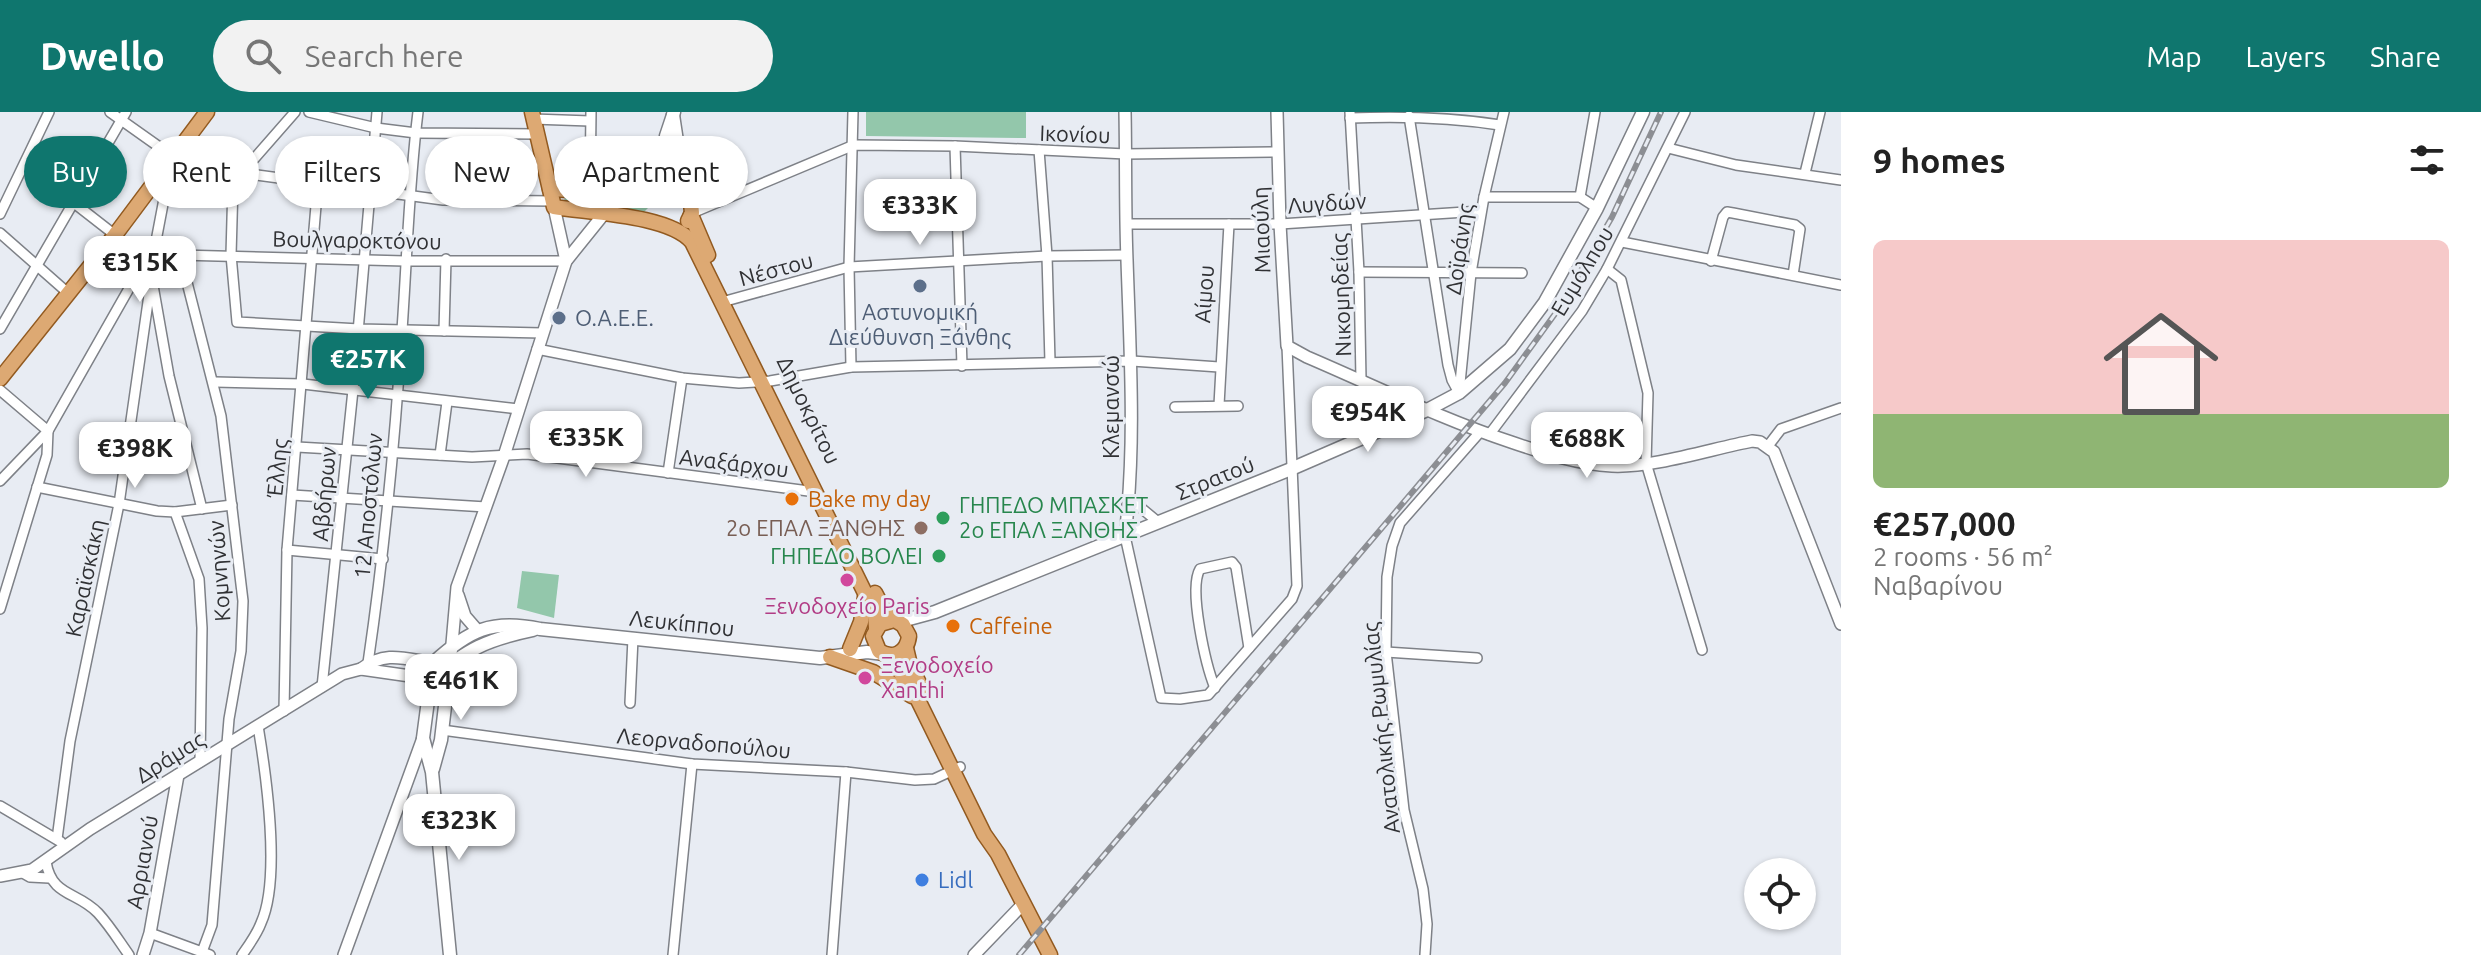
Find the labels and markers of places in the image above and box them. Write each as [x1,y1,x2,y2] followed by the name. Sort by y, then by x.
[864,179,976,247] pin: €333K
[84,236,196,304] pin: €315K
[911,277,929,295] marker: Αστυνομική Διεύθυνση Ξάνθης
[829,299,1011,350] place label: Αστυνομική Διεύθυνση Ξάνθης
[575,305,654,330] place label: Ο.Α.Ε.Ε.
[550,309,568,327] marker: Ο.Α.Ε.Ε.
[312,333,424,401] pin: €257K
[1312,386,1424,454] pin: €954K
[530,411,642,479] pin: €335K
[1531,412,1643,480] pin: €688K
[79,422,191,490] pin: €398K
[808,486,931,511] place label: Bake my day
[783,490,801,508] marker: Bake my day
[959,492,1148,542] place label: ΓΗΠΕΔΟ ΜΠΑΣΚΕΤ 2ο ΕΠΑΛ ΞΑΝΘΗΣ
[934,509,952,527] marker: ΓΗΠΕΔΟ ΜΠΑΣΚΕΤ 2ο ΕΠΑΛ ΞΑΝΘΗΣ
[726,515,905,540] place label: 2o ΕΠΑΛ ΞΑΝΘΗΣ
[912,519,930,537] marker: 2o ΕΠΑΛ ΞΑΝΘΗΣ
[770,543,923,568] place label: ΓΗΠΕΔΟ ΒΟΛΕΙ
[930,547,948,565] marker: ΓΗΠΕΔΟ ΒΟΛΕΙ
[838,571,856,589] marker: Ξενοδοχείο Paris
[764,593,930,618] place label: Ξενοδοχείο Paris
[969,613,1053,638] place label: Caffeine
[944,617,962,635] marker: Caffeine
[881,652,994,702] place label: Ξενοδοχείο Xanthi
[405,654,517,722] pin: €461K
[856,669,874,687] marker: Ξενοδοχείο Xanthi
[403,794,515,862] pin: €323K
[938,867,973,892] place label: Lidl
[913,871,931,889] marker: Lidl

